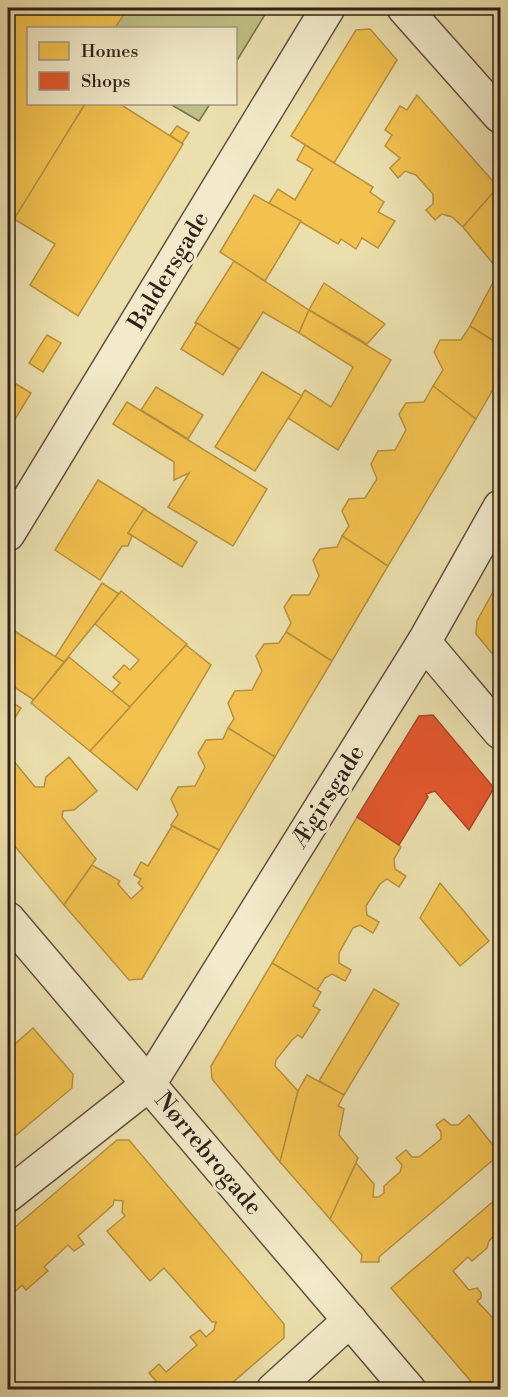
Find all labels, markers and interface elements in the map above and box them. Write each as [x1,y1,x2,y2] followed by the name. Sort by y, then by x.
[27,27,237,105] legend
[81,40,138,63] text: Homes
[81,70,131,93] text: Shops
[121,206,216,337] street label: Baldersgade
[284,740,372,854] street label: Ægirsgade
[148,1086,268,1222] street label: Nørrebrogade

